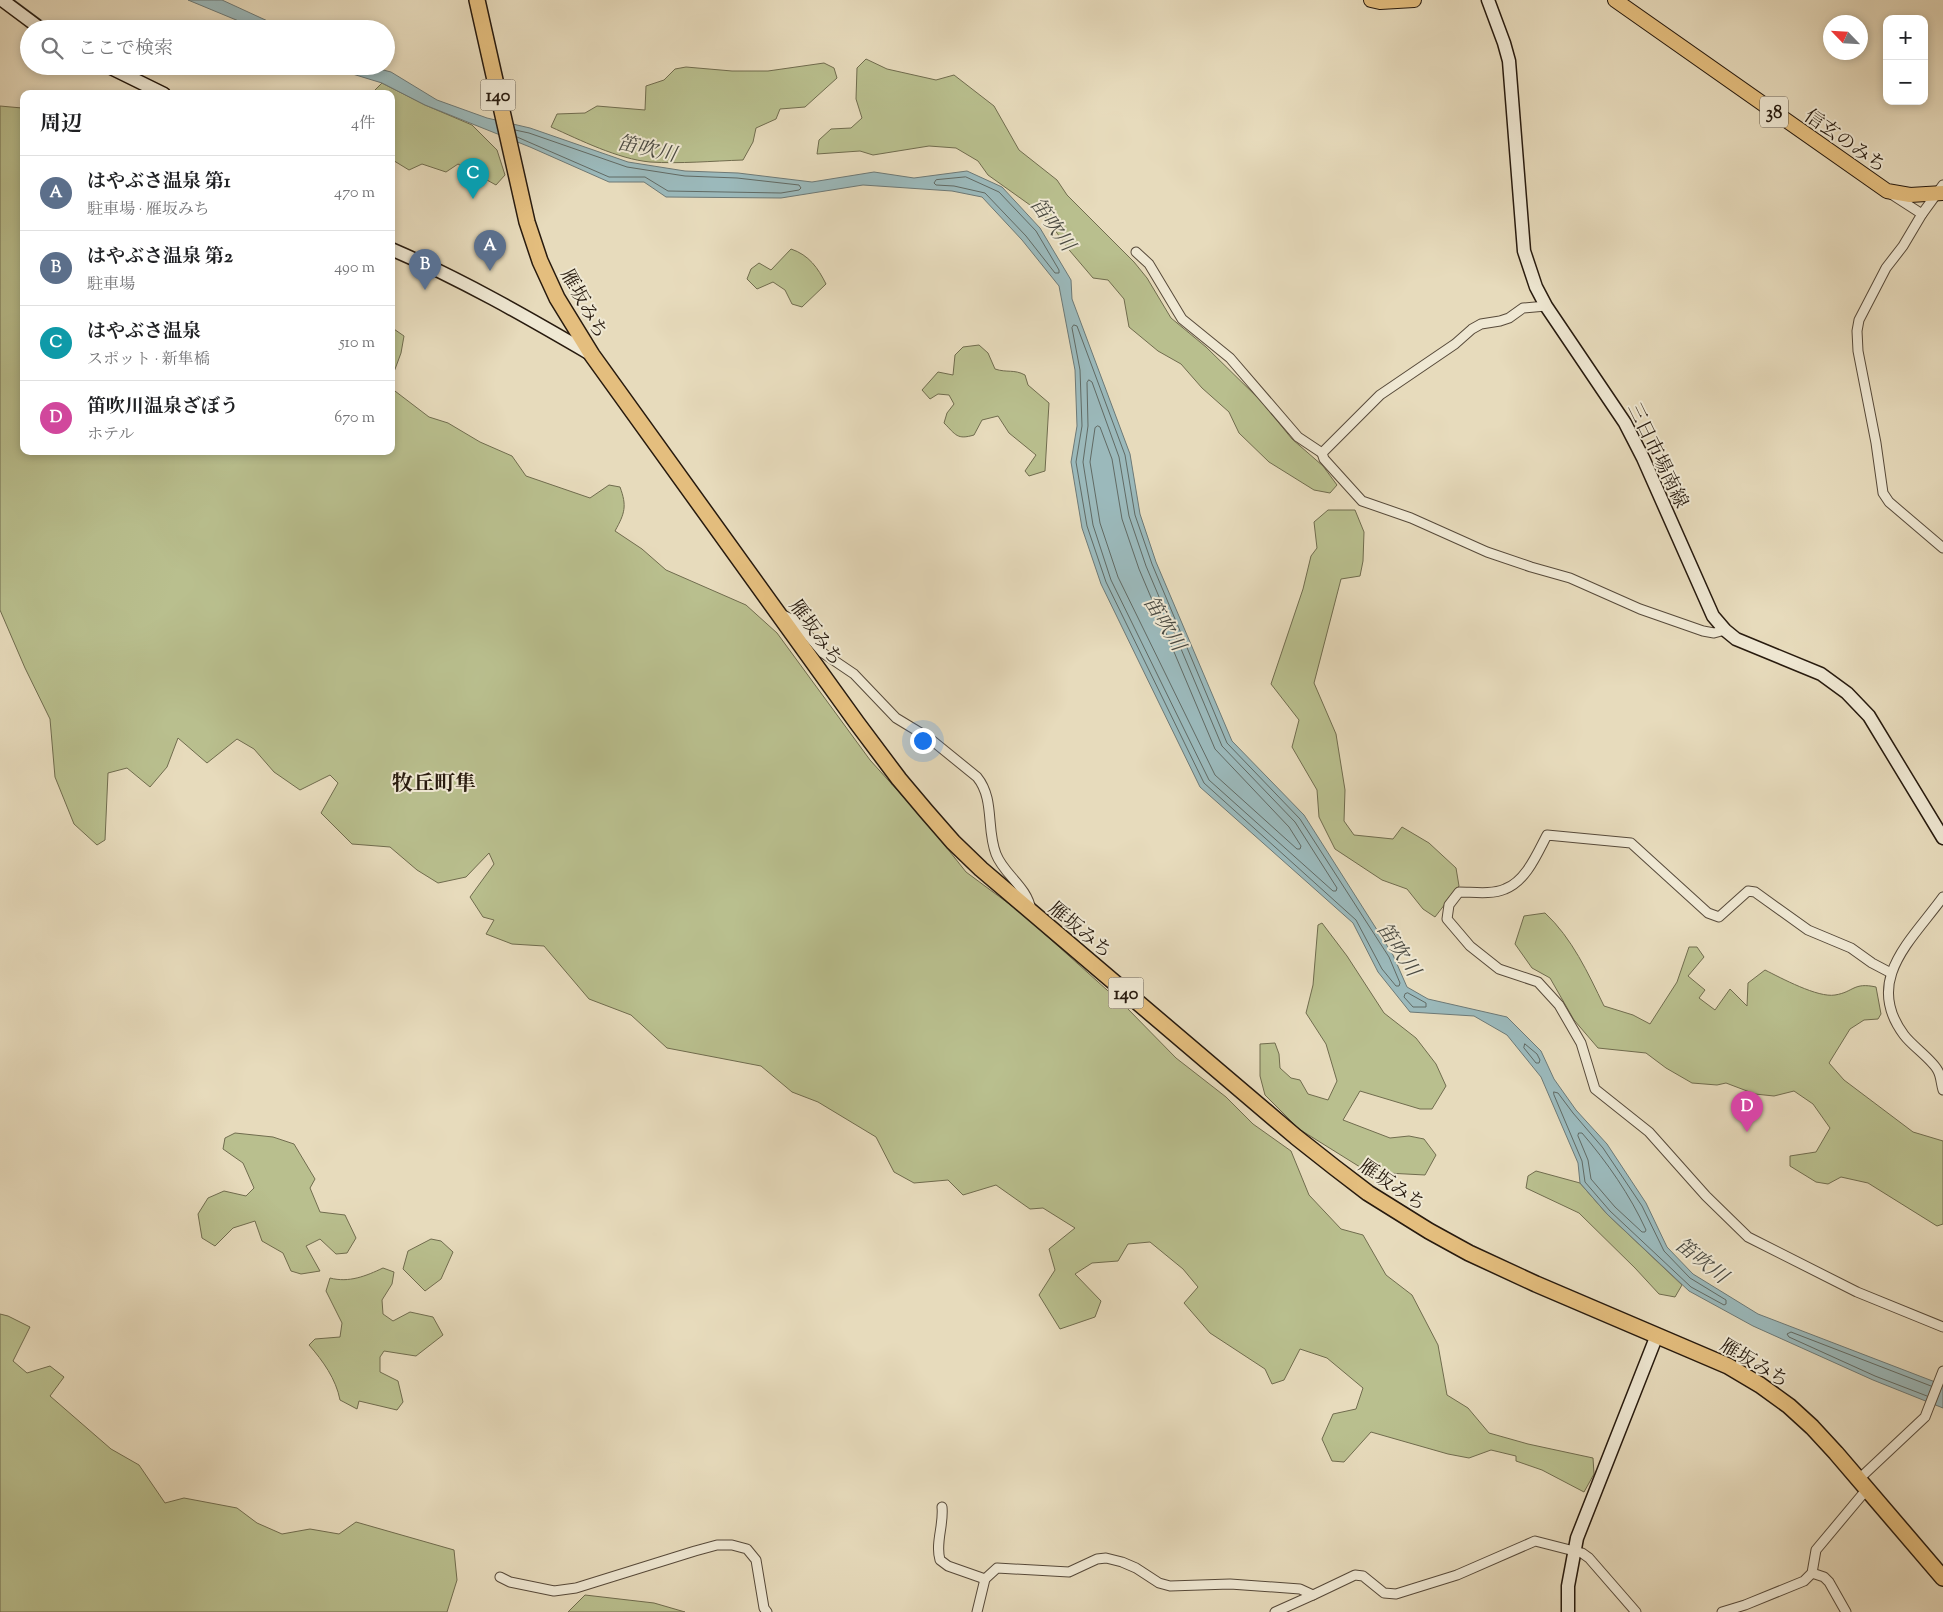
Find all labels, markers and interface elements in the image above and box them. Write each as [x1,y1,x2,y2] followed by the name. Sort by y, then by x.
[1823,15,1868,60] north arrow
[1883,15,1928,105] map controls
[1883,15,1928,60] button: +
[20,20,395,75] search box
[38,34,66,62] icon: search
[78,36,173,63] text: ここで検索
[1883,60,1928,105] button: −
[480,80,516,110] road number: 140
[1760,96,1788,128] road number: 38
[1798,104,1891,180] street label: 信玄のみち
[40,110,82,140] text: 周辺
[351,113,375,136] text: 4件
[614,130,681,171] water label: 笛吹川
[457,158,489,199] pin: C
[87,169,231,196] text: はやぶさ温泉 第1
[50,182,63,205] text: A
[334,182,375,205] text: 470 m
[1022,193,1082,260] water label: 笛吹川
[87,199,210,222] text: 駐車場 · 雁坂みち
[474,230,506,271] pin: A
[87,244,233,271] text: はやぶさ温泉 第2
[409,249,441,290] pin: B
[51,257,61,280] text: B
[334,257,375,280] text: 490 m
[553,264,613,344] street label: 雁坂みち
[87,274,135,297] text: 駐車場
[87,319,201,346] text: はやぶさ温泉
[50,332,62,355] text: C
[339,332,375,355] text: 510 m
[87,349,210,372] text: スポット · 新隼橋
[87,394,239,421] text: 笛吹川温泉ざぼう
[1620,399,1694,513] street label: 三日市場南線
[50,407,62,430] text: D
[334,407,375,430] text: 670 m
[87,424,134,447] text: ホテル
[1135,591,1192,659] water label: 笛吹川
[782,595,848,672] street label: 雁坂みち
[910,728,936,754] your location
[392,770,476,800] district label: 牧丘町隼
[1042,896,1117,966] street label: 雁坂みち
[1368,917,1427,985] water label: 笛吹川
[1108,978,1144,1008] road number: 140
[1731,1091,1763,1132] pin: D
[1353,1154,1431,1219] street label: 雁坂みち
[1668,1232,1735,1293] water label: 笛吹川
[1714,1333,1793,1395] street label: 雁坂みち

